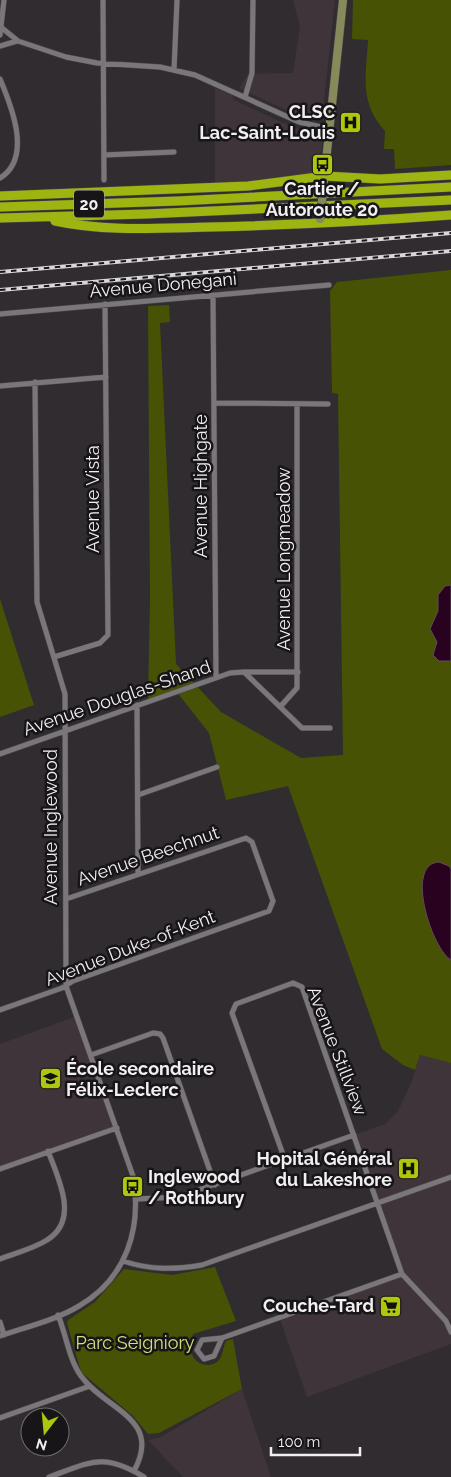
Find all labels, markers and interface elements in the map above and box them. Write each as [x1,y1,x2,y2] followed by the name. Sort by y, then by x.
[199,101,335,143] place label: CLSC Lac-Saint-Louis
[339,110,363,134] hospital icon: CLSC Lac-Saint-Louis
[310,152,334,176] bus stop icon: Cartier / Autoroute 20
[266,178,378,220] place label: Cartier / Autoroute 20
[74,190,104,218] road number: 20
[88,268,237,301] street label: Avenue Donegani
[190,414,211,558] street label: Avenue Highgate
[82,445,103,553] street label: Avenue Vista
[273,467,294,651] street label: Avenue Longmeadow
[20,656,213,740] street label: Avenue Douglas-Shand
[40,749,61,905] street label: Avenue Inglewood
[74,821,221,890] street label: Avenue Beechnut
[42,905,218,990] street label: Avenue Duke-of-Kent
[303,983,372,1119] street label: Avenue Stillview
[66,1058,214,1100] place label: École secondaire Félix-Leclerc
[38,1067,62,1091] school or university icon: École secondaire Félix-Leclerc
[257,1148,392,1190] place label: Hopital Général du Lakeshore
[396,1157,420,1181] hospital icon: Hopital Général du Lakeshore
[148,1166,245,1208] place label: Inglewood / Rothbury
[120,1175,144,1199] bus stop icon: Inglewood / Rothbury
[378,1294,402,1318] supermarket icon: Couche-Tard
[263,1295,374,1316] place label: Couche-Tard
[75,1332,195,1353] park label: Parc Seigniory
[20,1407,70,1457] north arrow
[271,1424,360,1456] scale bar
[278,1433,320,1451] text: 100 m
[34,1435,49,1454] text: N

